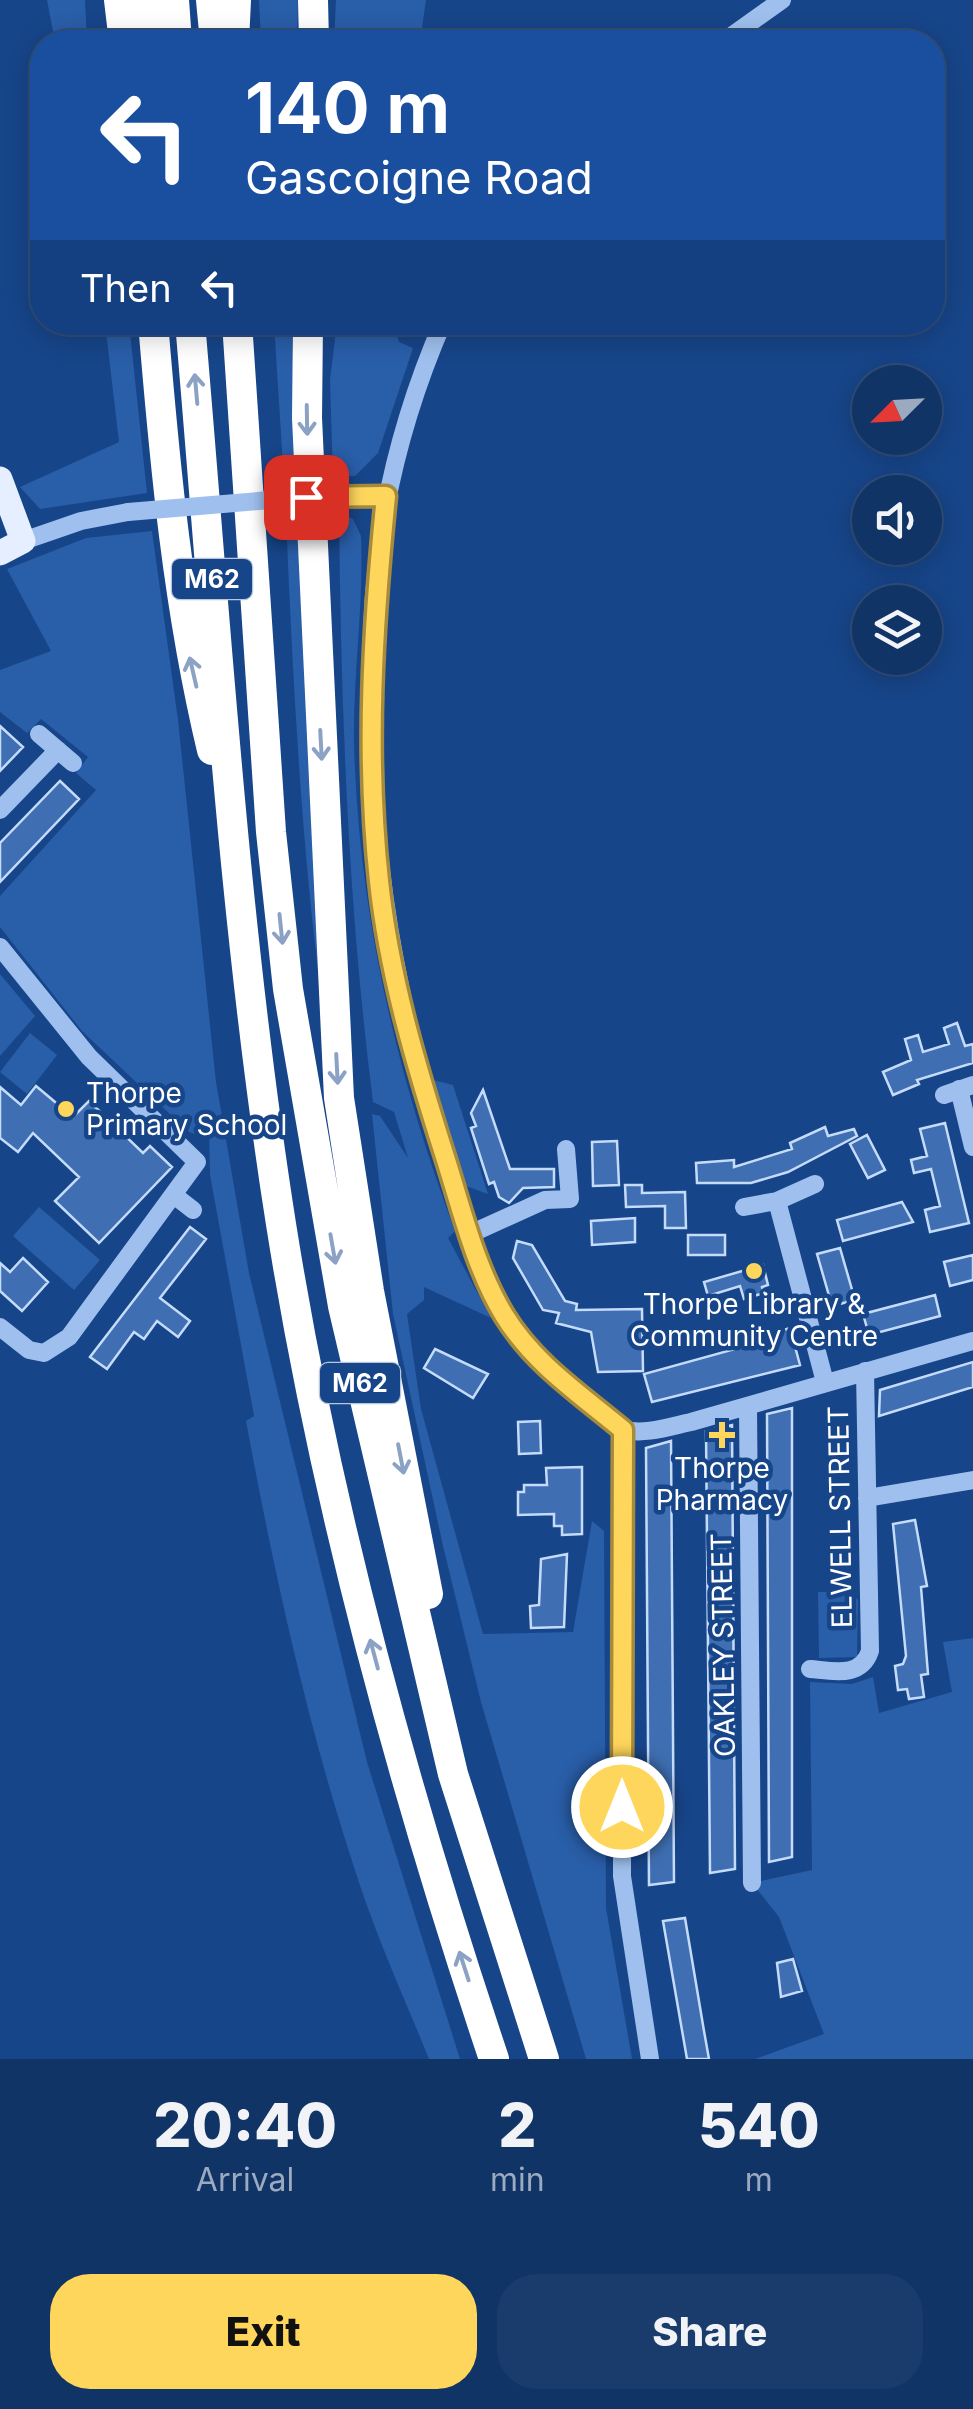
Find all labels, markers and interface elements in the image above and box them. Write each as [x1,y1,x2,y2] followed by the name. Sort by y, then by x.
[245,65,450,150] text: 140 m
[80,70,210,200] icon: left
[245,150,593,205] text: Gascoigne Road
[192,260,247,315] icon: left
[80,265,172,311] text: Then
[852,365,942,455] north arrow
[852,365,942,675] map controls
[186,374,205,406] one-way arrow
[298,403,317,435] one-way arrow
[264,455,349,540] pin
[279,470,334,525] icon: arrive
[852,475,942,565] button: sound
[172,559,252,599] road number: M62
[852,585,942,675] button: layers
[183,657,201,689] one-way arrow
[312,728,331,760] one-way arrow
[272,912,291,944] one-way arrow
[328,1053,347,1085] one-way arrow
[86,1076,287,1142] place label: Thorpe Primary School
[55,1098,77,1120] marker: Thorpe Primary School
[324,1233,343,1265] one-way arrow
[743,1260,765,1282] marker: Thorpe Library & Community Centre
[630,1287,878,1353] place label: Thorpe Library & Community Centre
[320,1363,400,1403] road number: M62
[821,1406,859,1628] street label: ELWELL STREET
[711,1424,733,1446] marker: Thorpe Pharmacy
[393,1442,412,1474] one-way arrow
[656,1451,788,1517] place label: Thorpe Pharmacy
[704,1533,742,1757] street label: OAKLEY STREET
[363,1639,382,1670] one-way arrow
[570,1755,674,1859] position arrow
[454,1951,472,1983] one-way arrow
[153,2089,337,2161] text: 20:40
[498,2089,537,2161] text: 2
[698,2089,820,2161] text: 540
[196,2160,294,2199] text: Arrival
[490,2160,545,2199] text: min
[745,2160,773,2199] text: m
[50,2274,477,2389] button: Exit
[497,2274,923,2389] button: Share

